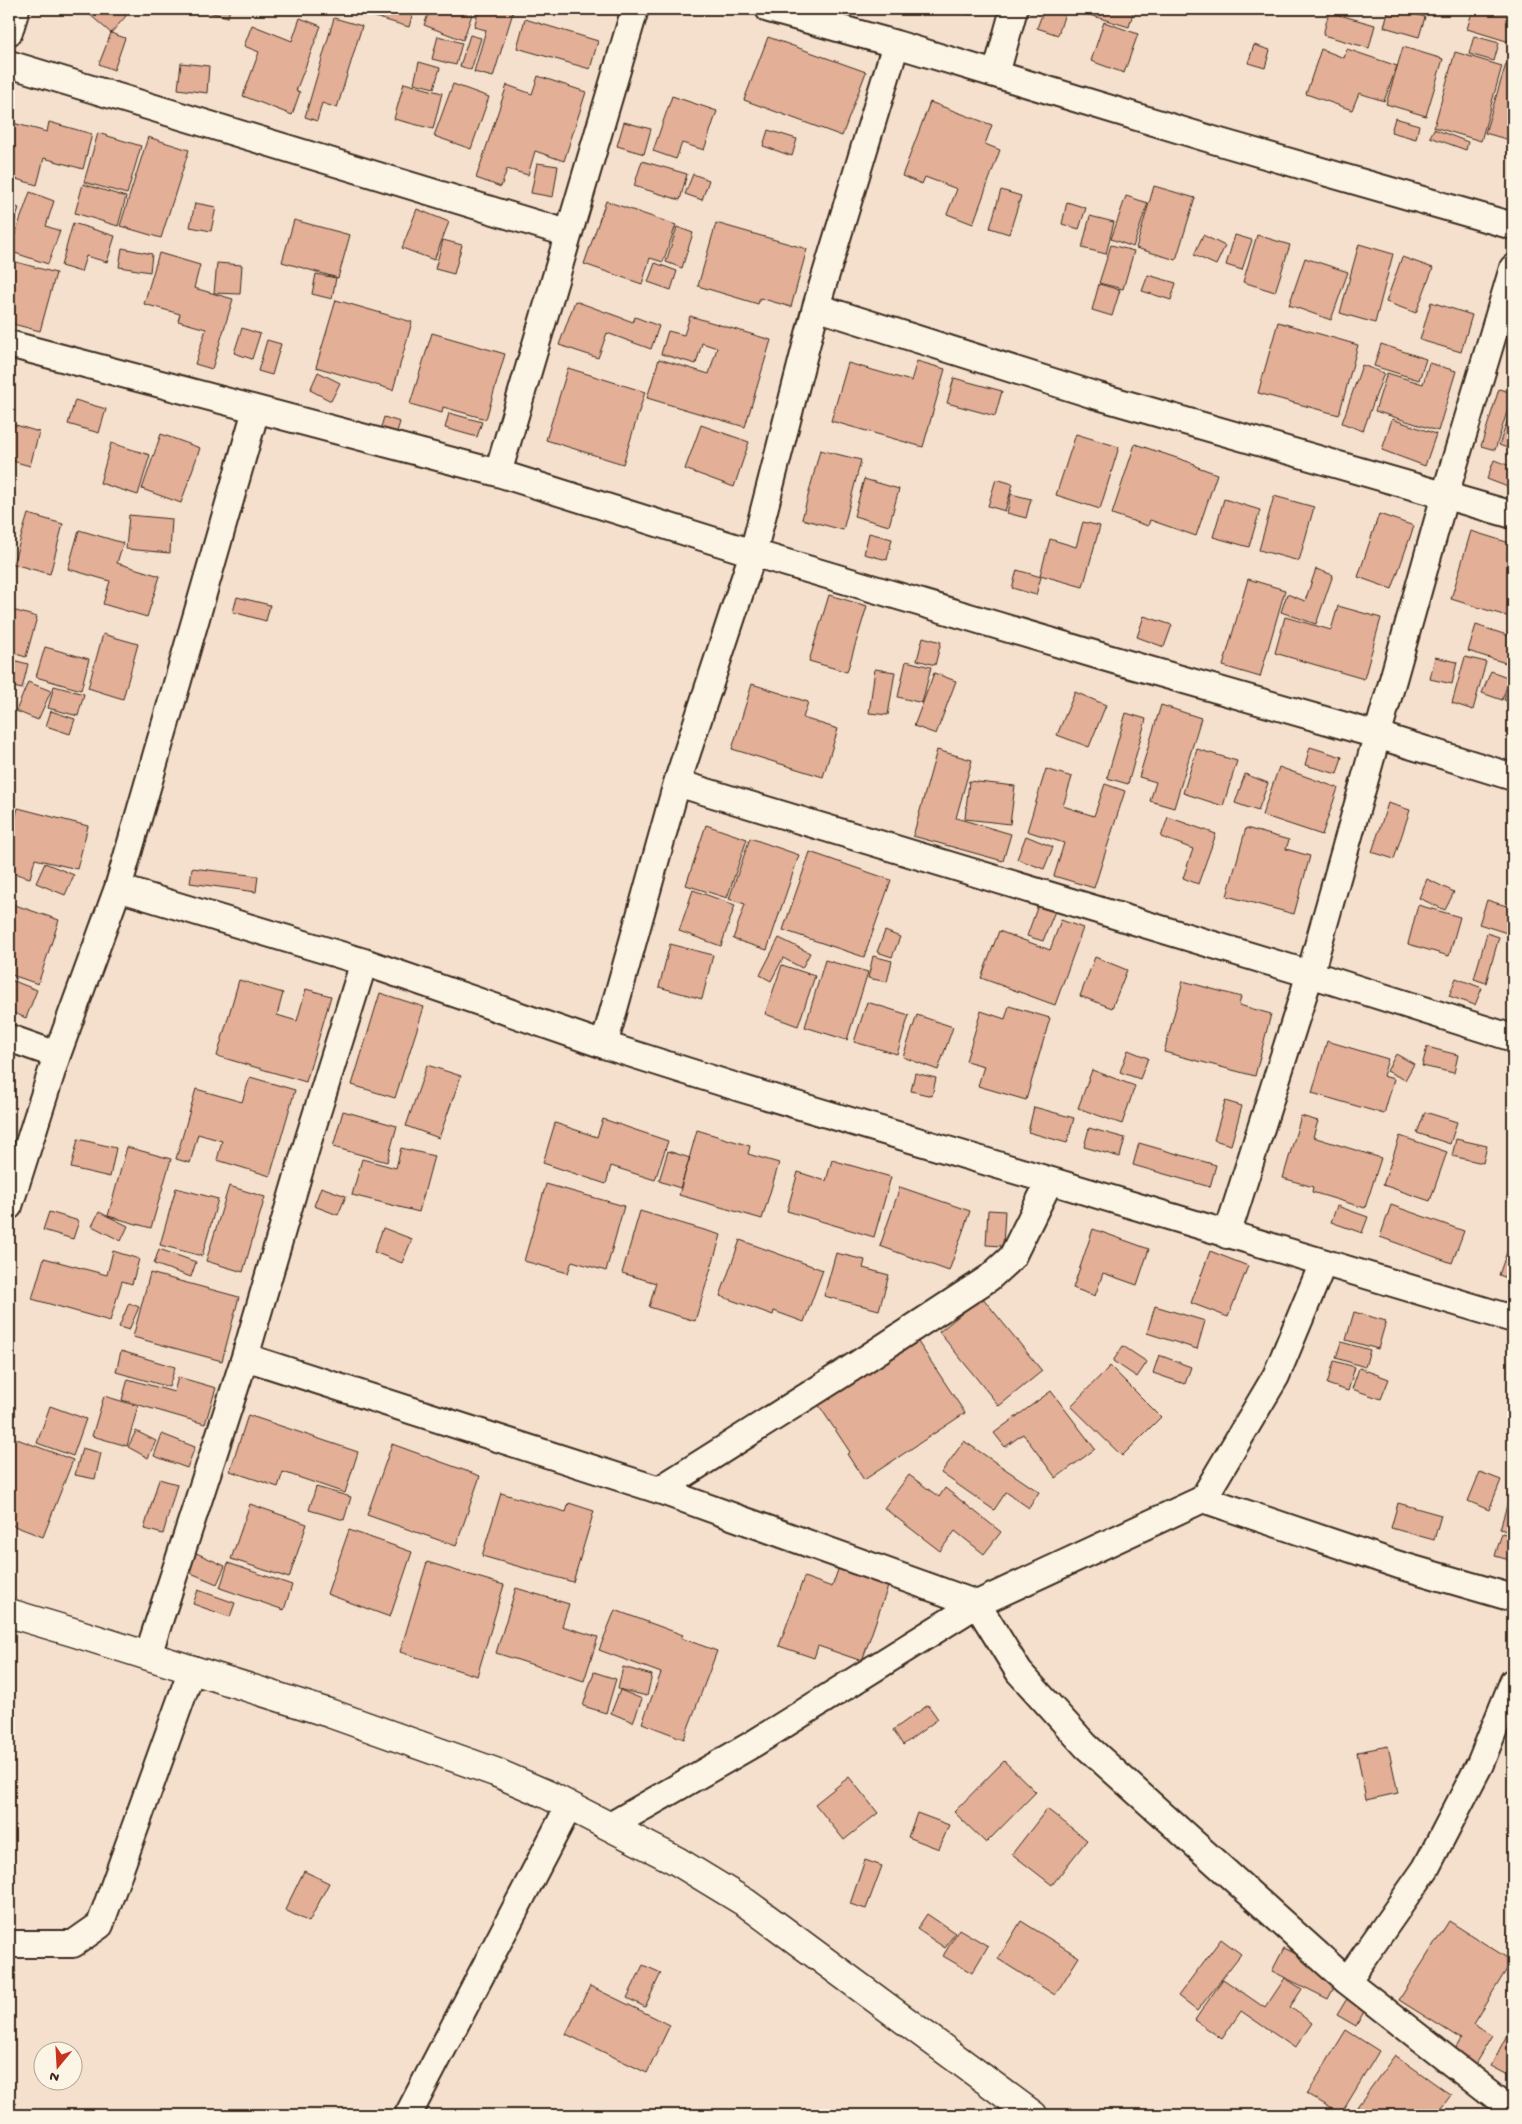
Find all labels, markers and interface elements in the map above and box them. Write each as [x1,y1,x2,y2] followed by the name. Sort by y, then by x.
[32,2042,82,2092] north arrow
[48,2066,62,2085] text: N

